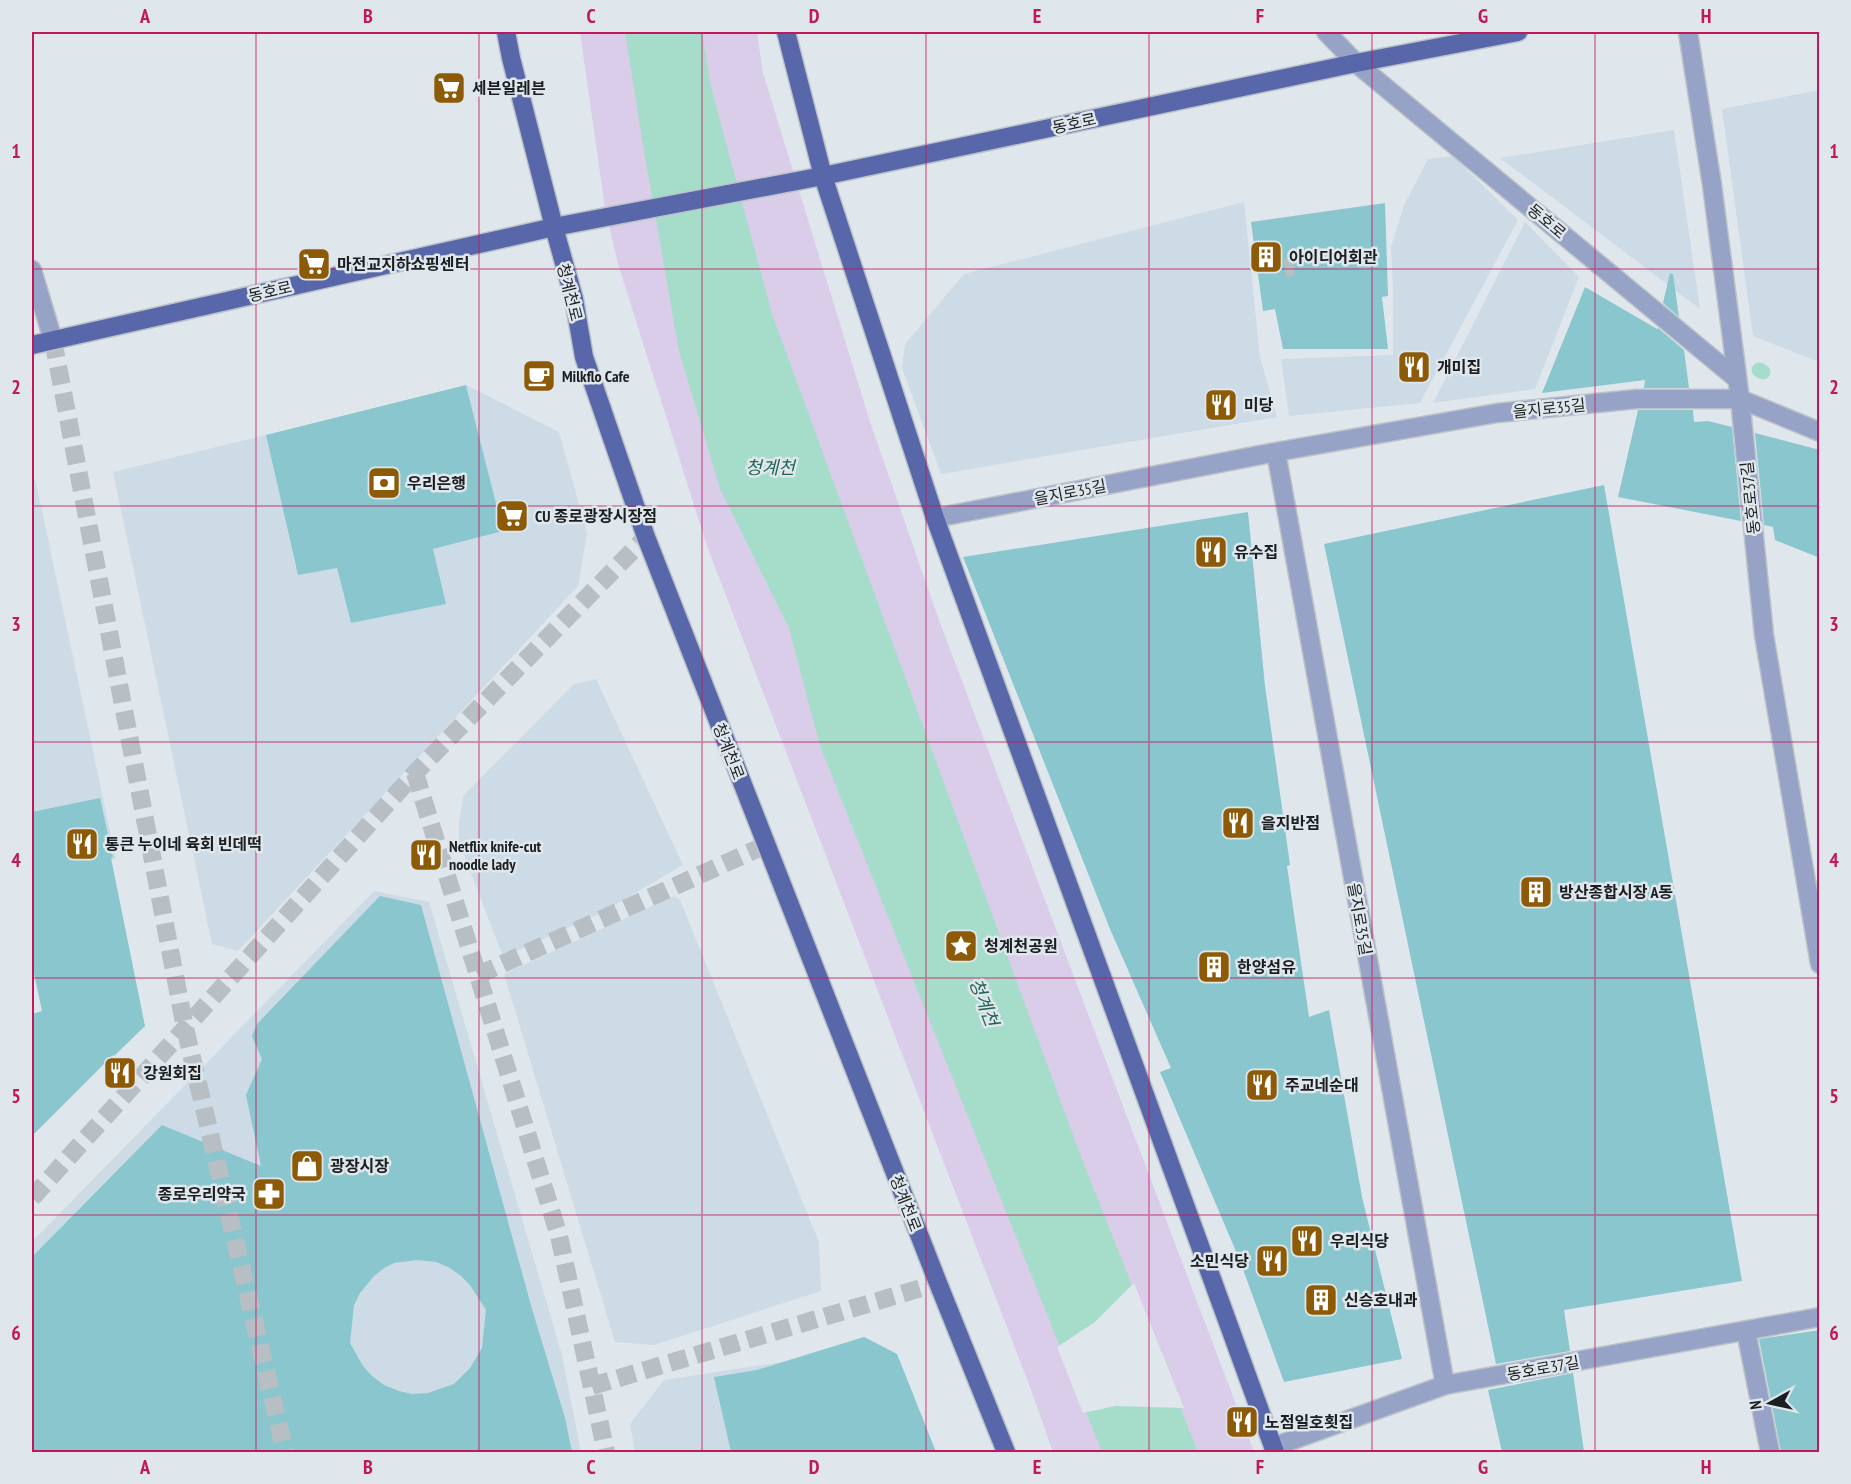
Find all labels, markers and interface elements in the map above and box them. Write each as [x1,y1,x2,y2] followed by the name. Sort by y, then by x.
[139,3,151,29] text: A
[363,3,373,29] text: B
[586,3,596,29] text: C
[809,3,820,29] text: D
[1033,3,1041,29] text: E
[1256,3,1264,29] text: F
[1478,3,1488,29] text: G
[1701,3,1711,29] text: H
[431,70,467,106] supermarket icon: 세븐일레븐
[472,78,546,98] place label: 세븐일레븐
[1050,109,1098,137] street label: 동호로
[11,138,21,164] text: 1
[1829,138,1839,164] text: 1
[1524,199,1571,243] street label: 동호로
[1248,239,1284,275] building icon: 아이디어회관
[296,246,332,282] supermarket icon: 마전교지하쇼핑센터
[1289,247,1378,267] place label: 아이디어회관
[337,254,469,274] place label: 마전교지하쇼핑센터
[553,261,587,323] street label: 청계천로
[246,276,294,306] street label: 동호로
[1396,349,1432,385] restaurant icon: 개미집
[1437,357,1481,377] place label: 개미집
[521,358,557,394] cafe icon: Milkflo Cafe
[562,366,630,386] place label: Milkflo Cafe
[11,374,21,400] text: 2
[1829,374,1839,400] text: 2
[1203,387,1239,423] restaurant icon: 미당
[1512,394,1586,422] street label: 을지로35길
[1244,395,1274,415] place label: 미당
[745,456,797,479] water label: 청계천
[1736,461,1764,535] street label: 동호로37길
[366,465,402,501] bank icon: 우리은행
[407,473,466,493] place label: 우리은행
[1032,475,1108,509] street label: 을지로35길
[494,498,530,534] supermarket icon: CU 종로광장시장점
[535,506,657,526] place label: CU 종로광장시장점
[1193,534,1229,570] restaurant icon: 유수집
[1234,542,1278,562] place label: 유수집
[11,611,21,637] text: 3
[1829,611,1839,637] text: 3
[709,720,749,782] street label: 청계천로
[1220,805,1256,841] restaurant icon: 을지반점
[1261,813,1320,833] place label: 을지반점
[64,826,100,862] restaurant icon: 통큰 누이네 육회 빈데떡
[105,834,262,854] place label: 통큰 누이네 육회 빈데떡
[449,836,542,874] place label: Netflix knife-cut noodle lady
[408,837,444,873] restaurant icon: Netflix knife-cut noodle lady
[11,847,21,873] text: 4
[1829,847,1839,873] text: 4
[1518,874,1554,910] building icon: 방산종합시장 A동
[1344,881,1376,957] street label: 을지로35길
[1559,882,1673,902] place label: 방산종합시장 A동
[943,928,979,964] place icon: 청계천공원
[984,936,1058,956] place label: 청계천공원
[1196,949,1232,985] building icon: 한양섬유
[1237,957,1296,977] place label: 한양섬유
[964,975,1005,1032] water label: 청계천
[102,1055,138,1091] restaurant icon: 강원회집
[143,1063,202,1083] place label: 강원회집
[1244,1067,1280,1103] restaurant icon: 주교네순대
[1285,1075,1359,1095] place label: 주교네순대
[11,1083,21,1109] text: 5
[1829,1083,1839,1109] text: 5
[289,1148,325,1184] shop icon: 광장시장
[330,1156,389,1176] place label: 광장시장
[886,1172,926,1234] street label: 청계천로
[251,1176,287,1212] pharmacy icon: 종로우리약국
[158,1184,246,1204] place label: 종로우리약국
[1289,1223,1325,1259] restaurant icon: 우리식당
[1330,1231,1389,1251] place label: 우리식당
[1254,1243,1290,1279] restaurant icon: 소민식당
[1190,1251,1249,1271] place label: 소민식당
[1303,1282,1339,1318] building icon: 신승호내과
[1344,1290,1418,1310] place label: 신승호내과
[11,1320,21,1346] text: 6
[1829,1320,1839,1346] text: 6
[1505,1352,1581,1384] street label: 동호로37길
[1740,1373,1800,1433] north arrow
[1745,1399,1766,1411] text: N
[1224,1404,1260,1440] restaurant icon: 노점일호횟집
[1265,1412,1353,1432] place label: 노점일호횟집
[139,1454,151,1480] text: A
[363,1454,373,1480] text: B
[586,1454,596,1480] text: C
[809,1454,820,1480] text: D
[1033,1454,1041,1480] text: E
[1256,1454,1264,1480] text: F
[1478,1454,1488,1480] text: G
[1701,1454,1711,1480] text: H

